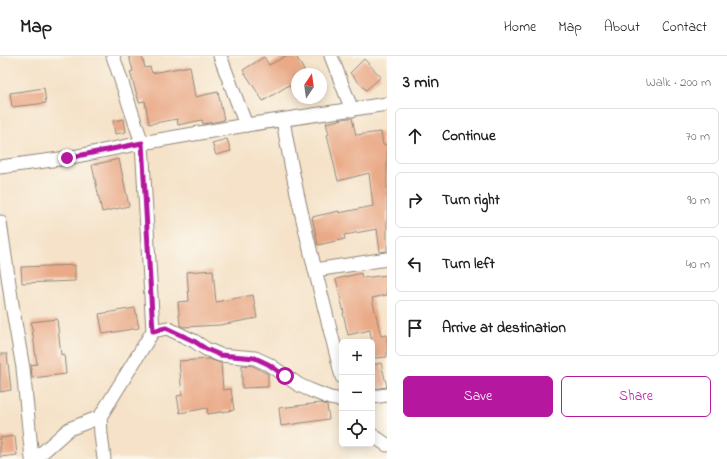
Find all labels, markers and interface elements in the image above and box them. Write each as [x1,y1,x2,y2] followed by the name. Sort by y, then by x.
[20,14,52,41] text: Map
[504,17,536,38] text: Home
[558,17,582,38] text: Map
[604,17,640,38] text: About
[662,17,707,38] text: Contact
[291,68,327,104] north arrow
[403,70,439,95] text: 3 min
[646,73,711,92] text: Walk · 200 m
[404,125,426,147] icon: ahead
[442,125,496,147] text: Continue
[686,127,710,146] text: 70 m
[58,149,76,167] route end
[404,189,426,211] icon: right
[442,189,500,211] text: Turn right
[687,191,710,210] text: 90 m
[404,253,426,275] icon: left
[442,253,495,275] text: Turn left
[686,255,710,274] text: 40 m
[404,317,426,339] icon: arrive
[442,317,566,339] text: Arrive at destination
[339,339,375,447] map controls
[339,339,375,375] button: +
[276,367,294,385] route start
[339,375,375,411] button: −
[403,376,553,417] button: Save
[561,376,711,417] button: Share
[339,411,375,447] button: locate

